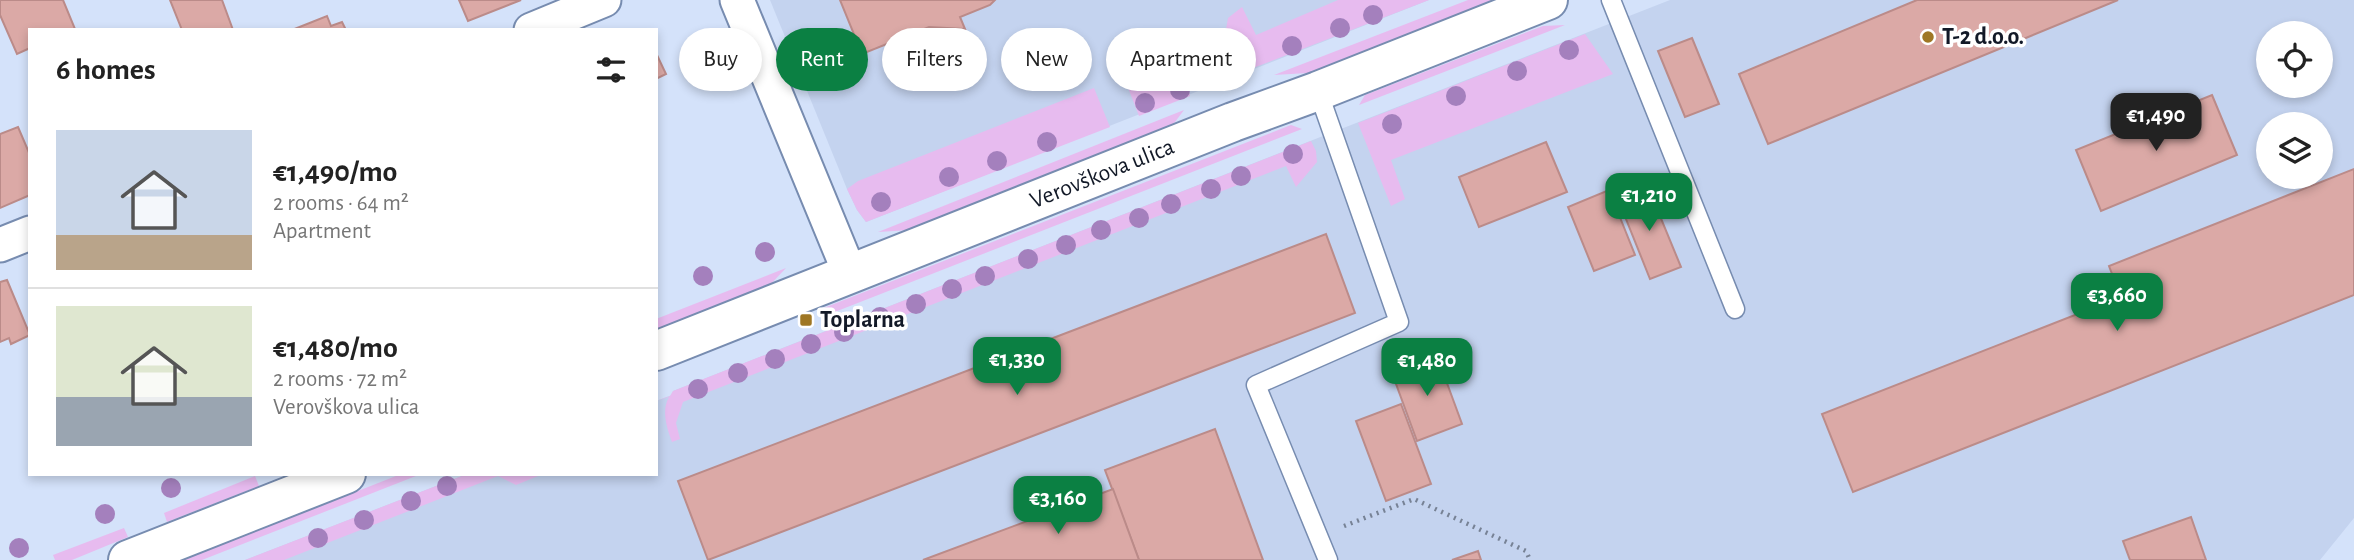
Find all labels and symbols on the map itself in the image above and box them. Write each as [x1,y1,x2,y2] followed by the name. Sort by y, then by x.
[1942,25,2024,49] place label: T-2 d.o.o.
[1920,29,1936,45] marker: T-2 d.o.o.
[2099,94,2213,153] pin: €1,490
[1027,135,1178,213] street label: Verovškova ulica
[1592,174,1706,233] pin: €1,210
[2060,274,2174,333] pin: €3,660
[820,308,905,332] place label: Toplarna
[798,312,814,328] marker: Toplarna
[960,338,1074,397] pin: €1,330
[1370,338,1484,398] pin: €1,480
[1001,476,1115,536] pin: €3,160

